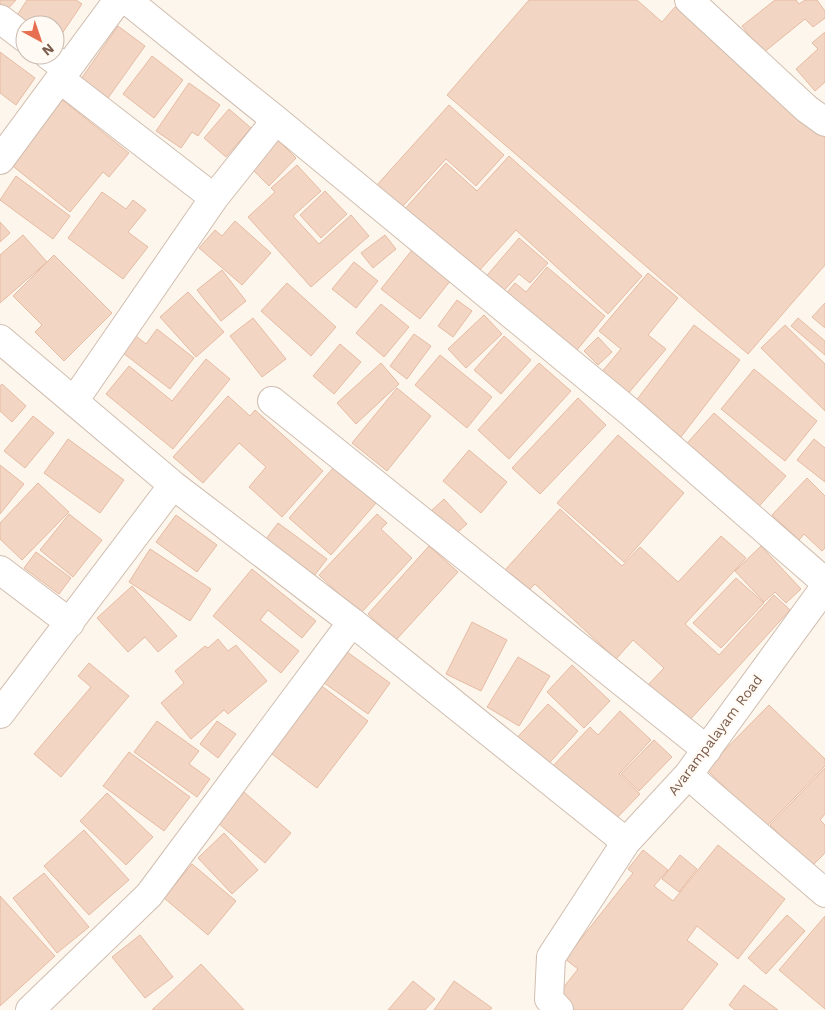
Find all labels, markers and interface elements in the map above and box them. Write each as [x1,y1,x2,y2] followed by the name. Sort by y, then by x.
[15,15,65,65] north arrow
[39,40,57,59] text: N
[665,672,765,798] street label: Avarampalayam Road

